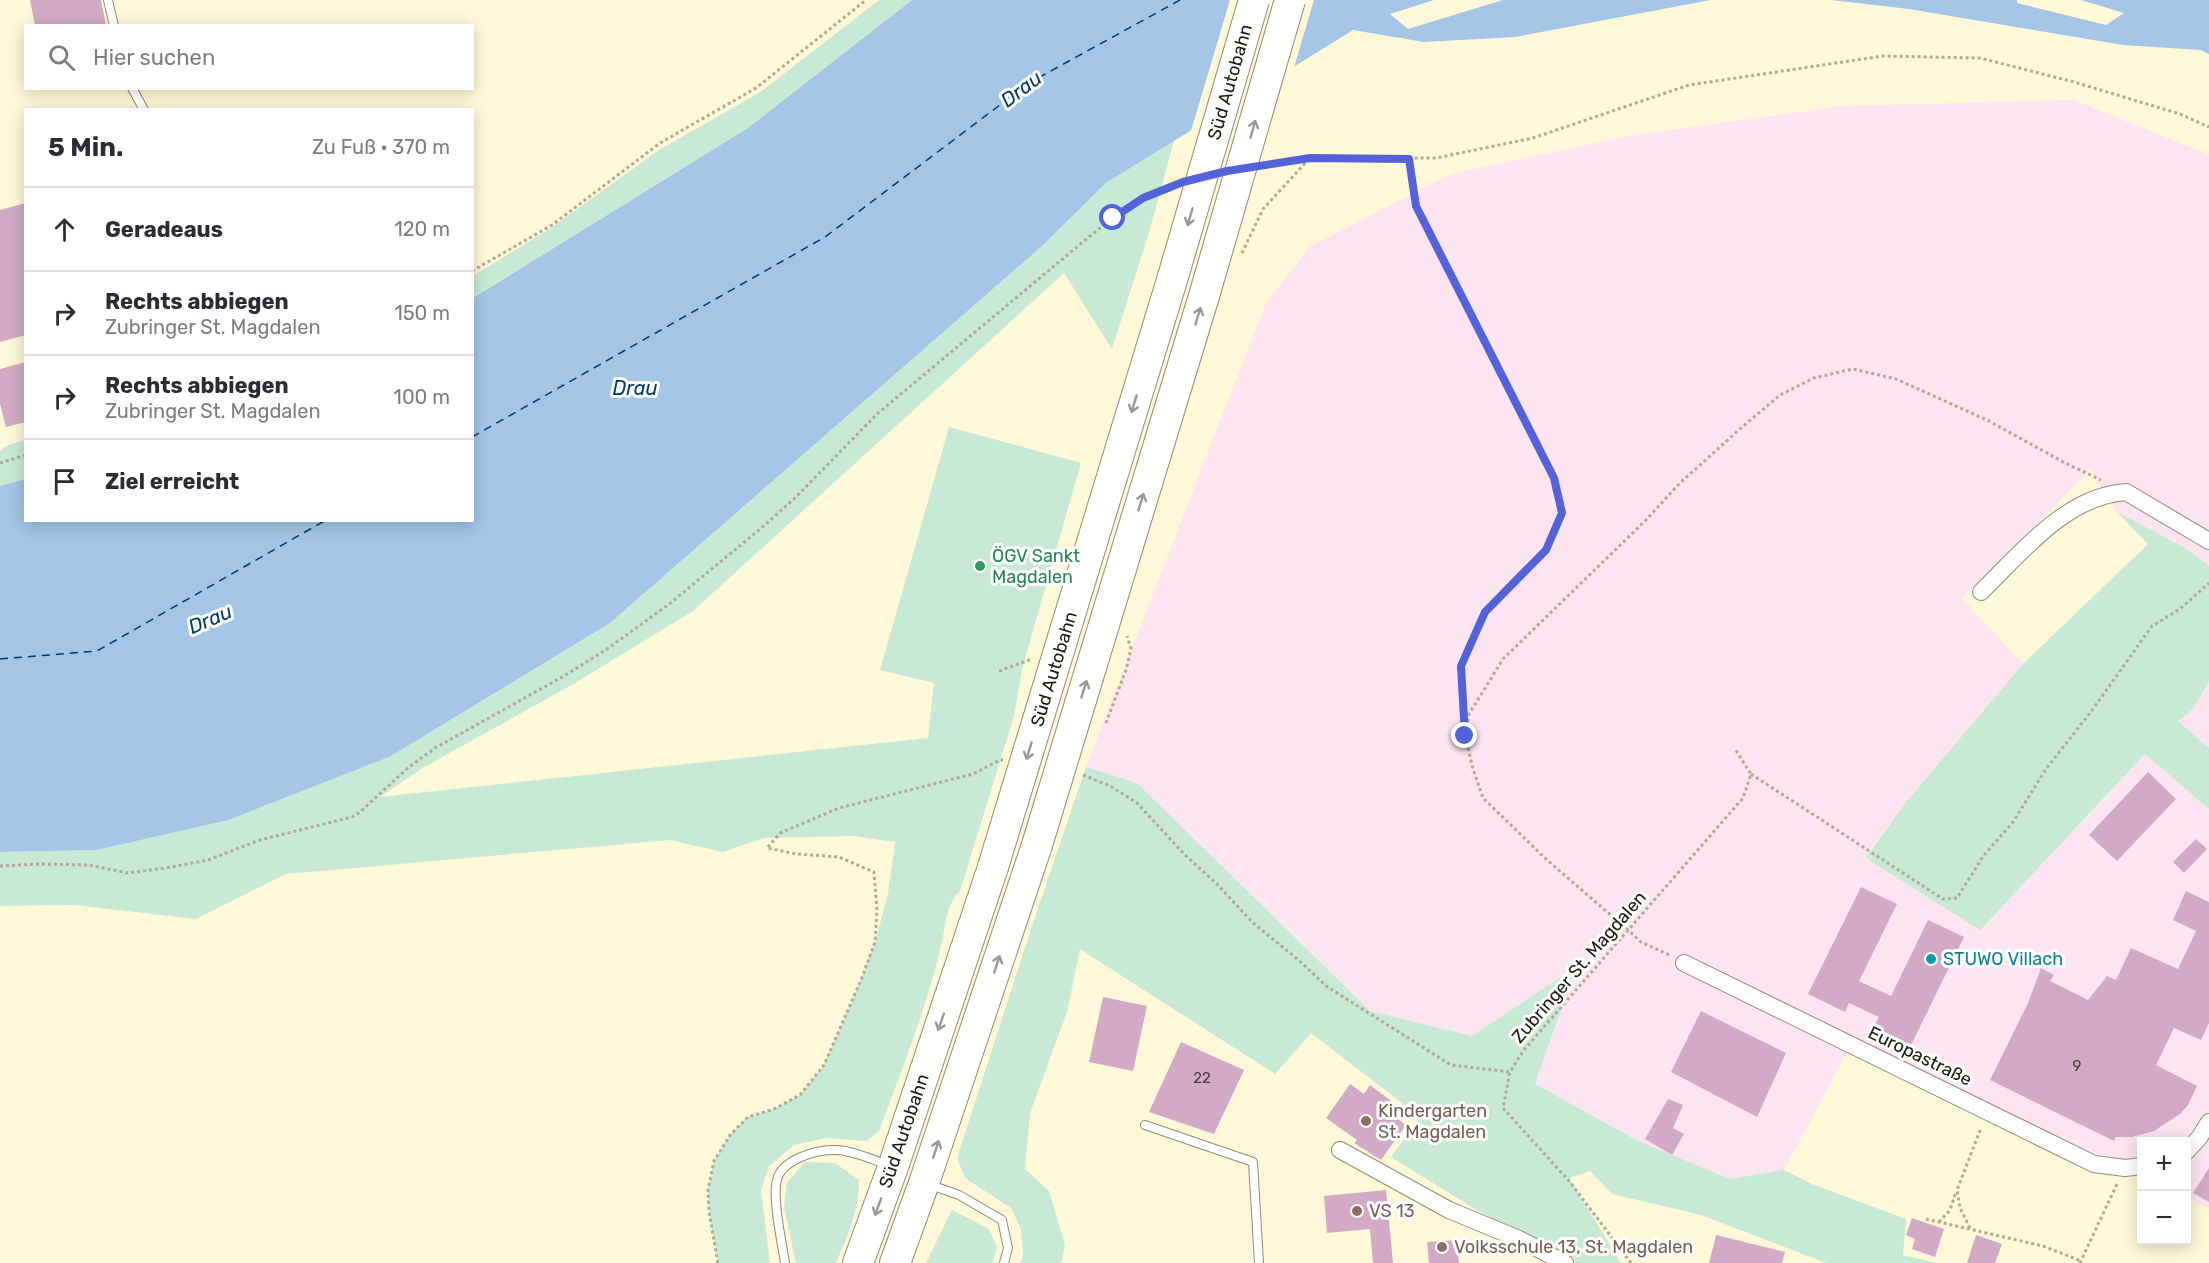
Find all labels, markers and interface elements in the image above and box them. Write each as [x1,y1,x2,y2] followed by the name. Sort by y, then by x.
[1203,22,1257,142] street label: Süd Autobahn
[24,24,474,90] search box
[45,41,78,74] icon: search
[93,44,215,71] text: Hier suchen
[996,66,1046,112] water label: Drau
[1248,120,1259,139] one-way arrow
[48,132,123,163] text: 5 Min.
[312,135,450,159] text: Zu Fuß · 370 m
[1099,204,1125,230] route start
[1184,207,1195,226] one-way arrow
[48,213,81,246] icon: ahead
[105,216,223,243] text: Geradeaus
[394,217,450,241] text: 120 m
[105,288,289,315] text: Rechts abbiegen
[48,297,81,330] icon: right
[394,301,450,325] text: 150 m
[1194,307,1205,326] one-way arrow
[105,315,321,339] text: Zubringer St. Magdalen
[105,372,289,399] text: Rechts abbiegen
[612,376,658,400] water label: Drau
[48,381,81,414] icon: right
[393,385,450,409] text: 100 m
[1128,394,1139,413] one-way arrow
[105,399,321,423] text: Zubringer St. Magdalen
[48,465,81,498] icon: arrive
[105,468,239,495] text: Ziel erreicht
[1136,493,1147,512] one-way arrow
[992,545,1080,588] place label: ÖGV Sankt Magdalen
[973,559,987,573] marker: ÖGV Sankt Magdalen
[185,599,235,639] water label: Drau
[1026,609,1082,729] street label: Süd Autobahn
[1079,680,1090,699] one-way arrow
[1451,722,1477,748] route end
[1023,741,1034,760] one-way arrow
[1507,887,1651,1047] street label: Zubringer St. Magdalen
[1943,948,2063,970] place label: STUWO Villach
[1924,952,1938,966] marker: STUWO Villach
[993,955,1004,974] one-way arrow
[935,1012,946,1031] one-way arrow
[1864,1021,1976,1091] street label: Europastraße
[2073,1057,2082,1075] house number: 9
[1193,1069,1211,1087] house number: 22
[874,1071,934,1191] street label: Süd Autobahn
[1378,1100,1487,1143] place label: Kindergarten St. Magdalen
[1359,1114,1373,1128] marker: Kindergarten St. Magdalen
[2137,1137,2191,1245] map controls
[2137,1137,2191,1191] button: +
[931,1140,942,1159] one-way arrow
[2137,1191,2191,1245] button: −
[872,1197,883,1216] one-way arrow
[1369,1200,1415,1222] place label: VS 13
[1350,1204,1364,1218] marker: VS 13
[1454,1236,1693,1258] place label: Volksschule 13, St. Magdalen
[1435,1240,1449,1254] marker: Volksschule 13, St. Magdalen

